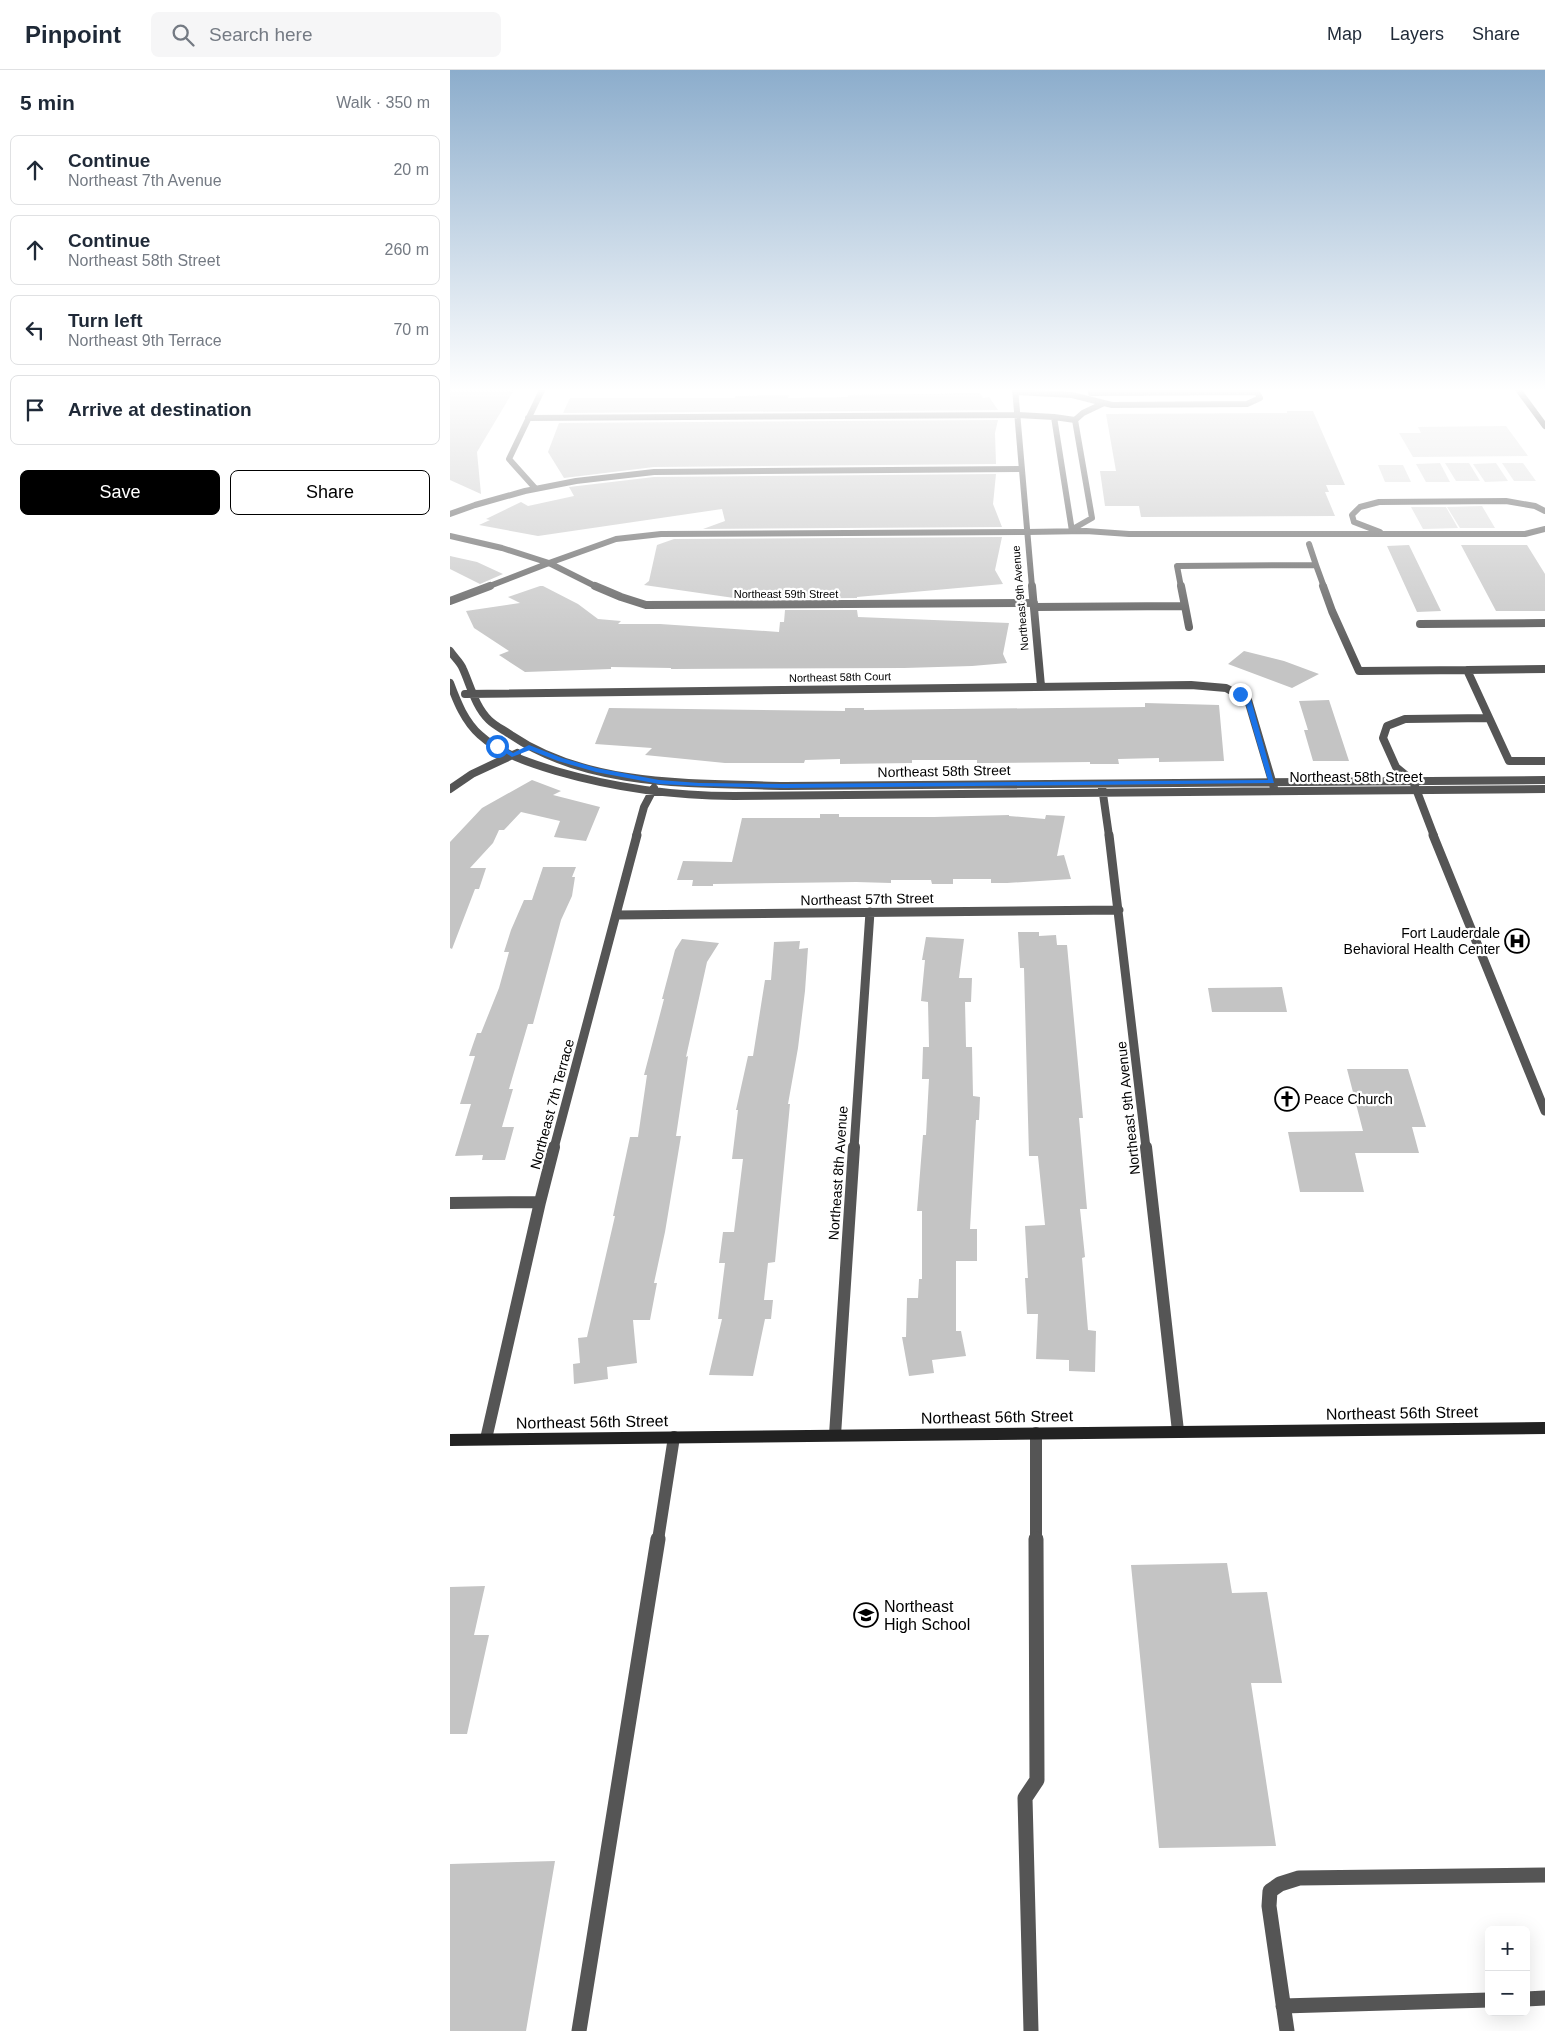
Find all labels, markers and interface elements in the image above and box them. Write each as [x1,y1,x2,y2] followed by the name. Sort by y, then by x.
[151,12,501,57] search box
[25,21,121,48] text: Pinpoint
[169,21,197,49] icon: search
[209,24,313,45] text: Search here
[1327,24,1362,44] text: Map
[1390,24,1444,44] text: Layers
[1472,24,1520,44] text: Share
[20,91,75,114] text: 5 min
[336,94,430,111] text: Walk · 350 m
[68,150,150,171] text: Continue
[21,156,49,184] icon: ahead
[393,161,429,178] text: 20 m
[68,172,222,189] text: Northeast 7th Avenue
[68,230,150,251] text: Continue
[21,236,49,264] icon: ahead
[385,241,429,258] text: 260 m
[68,252,220,269] text: Northeast 58th Street
[68,310,143,331] text: Turn left
[21,316,49,344] icon: left
[393,321,429,338] text: 70 m
[68,332,222,349] text: Northeast 9th Terrace
[21,396,49,424] icon: arrive
[68,399,252,420] text: Arrive at destination
[20,470,220,515] button: Save
[230,470,430,515] button: Share
[1009,545,1031,651] street label: Northeast 9th Avenue
[734,588,838,600] street label: Northeast 59th Street
[789,670,891,684] street label: Northeast 58th Court
[1229,683,1252,706] route end
[486,735,509,758] route start
[877,762,1011,780] street label: Northeast 58th Street
[1289,769,1423,785] street label: Northeast 58th Street
[800,890,934,908] street label: Northeast 57th Street
[1344,925,1500,957] place label: Fort Lauderdale Behavioral Health Center
[1504,928,1530,954] hospital icon: Fort Lauderdale Behavioral Health Center
[527,1037,577,1171] street label: Northeast 7th Terrace
[1113,1040,1143,1176] street label: Northeast 9th Avenue
[1274,1086,1300,1112] church icon: Peace Church
[1304,1091,1393,1107] place label: Peace Church
[825,1105,851,1241] street label: Northeast 8th Avenue
[1326,1403,1479,1423] street label: Northeast 56th Street
[921,1407,1074,1427] street label: Northeast 56th Street
[516,1412,669,1432] street label: Northeast 56th Street
[884,1598,970,1633] place label: Northeast High School
[853,1602,879,1628] school or university icon: Northeast High School
[1485,1926,1530,2016] map controls
[1485,1926,1530,1971] button: +
[1485,1971,1530,2016] button: −

